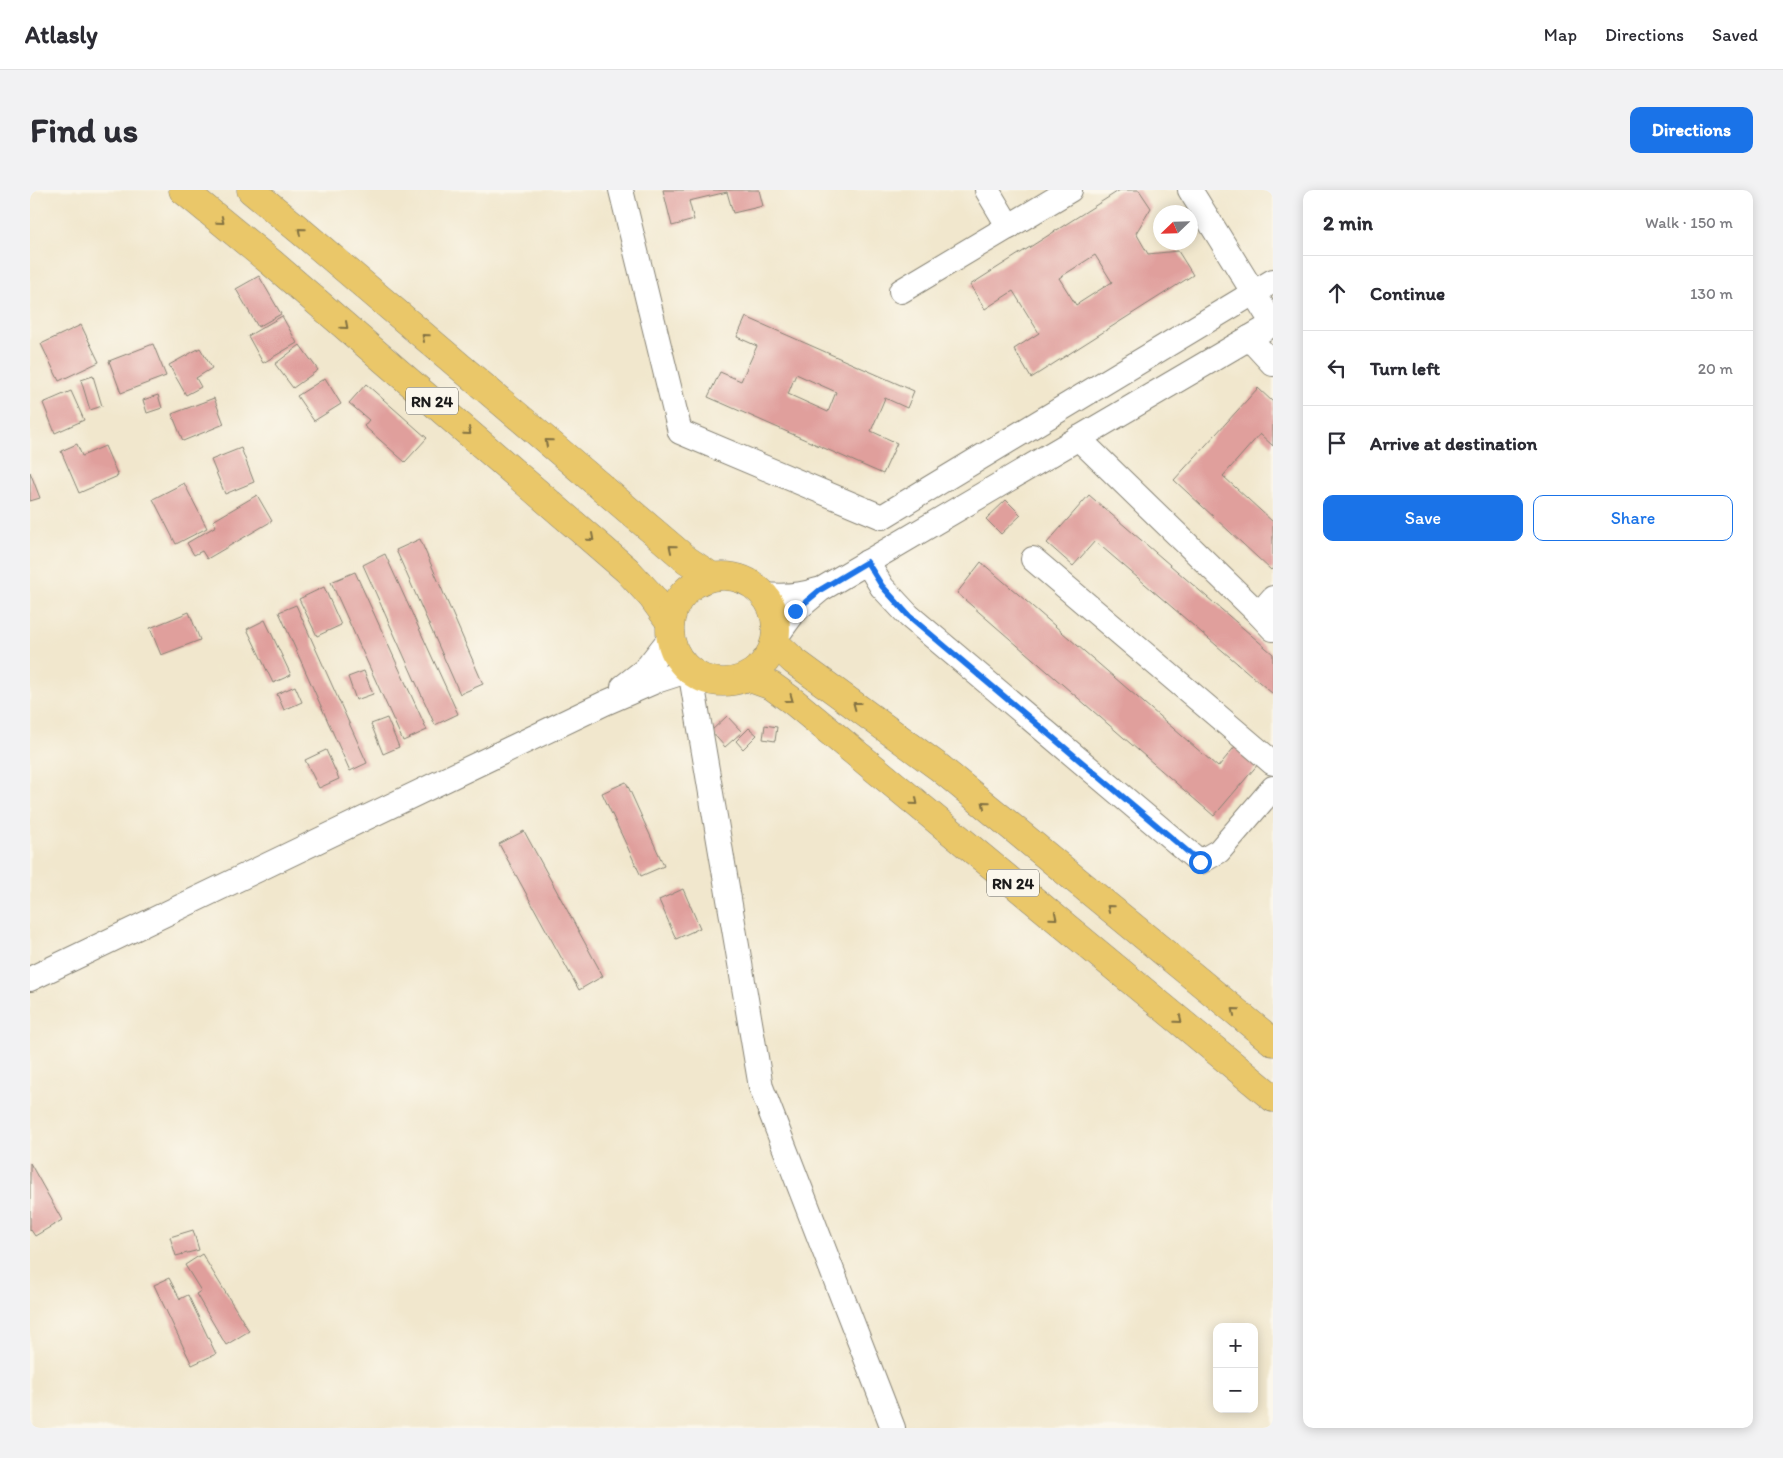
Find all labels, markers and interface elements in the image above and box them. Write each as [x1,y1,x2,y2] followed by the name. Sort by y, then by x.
[25,20,98,49] text: Atlasly
[1544,24,1577,46] text: Map
[1605,24,1684,46] text: Directions
[1712,24,1758,46] text: Saved
[1630,107,1753,153] button: Directions
[30,109,138,151] text: Find us
[1153,205,1198,250] north arrow
[1323,210,1373,235] text: 2 min
[1645,213,1733,232] text: Walk · 150 m
[215,215,224,224] one-way arrow
[298,228,307,237] one-way arrow
[1323,279,1351,307] icon: ahead
[1370,282,1445,305] text: Continue
[1690,284,1733,303] text: 130 m
[339,320,348,329] one-way arrow
[422,334,431,342] one-way arrow
[1323,354,1351,382] icon: left
[1370,357,1440,380] text: Turn left
[1698,359,1733,378] text: 20 m
[406,388,458,415] road number: RN 24
[462,426,471,435] one-way arrow
[1323,429,1351,457] icon: arrive
[1370,432,1537,455] text: Arrive at destination
[545,439,554,448] one-way arrow
[1323,495,1523,541] button: Save
[1533,495,1733,541] button: Share
[585,533,594,542] one-way arrow
[669,545,678,553] one-way arrow
[784,600,807,623] route end
[784,693,794,702] one-way arrow
[852,702,862,711] one-way arrow
[909,797,918,805] one-way arrow
[981,801,990,810] one-way arrow
[1189,851,1212,874] route start
[987,870,1039,896] road number: RN 24
[1107,905,1116,913] one-way arrow
[1048,911,1057,920] one-way arrow
[1232,1008,1241,1017] one-way arrow
[1173,1015,1182,1023] one-way arrow
[1213,1323,1258,1413] map controls
[1213,1323,1258,1368] button: +
[1213,1368,1258,1413] button: −

